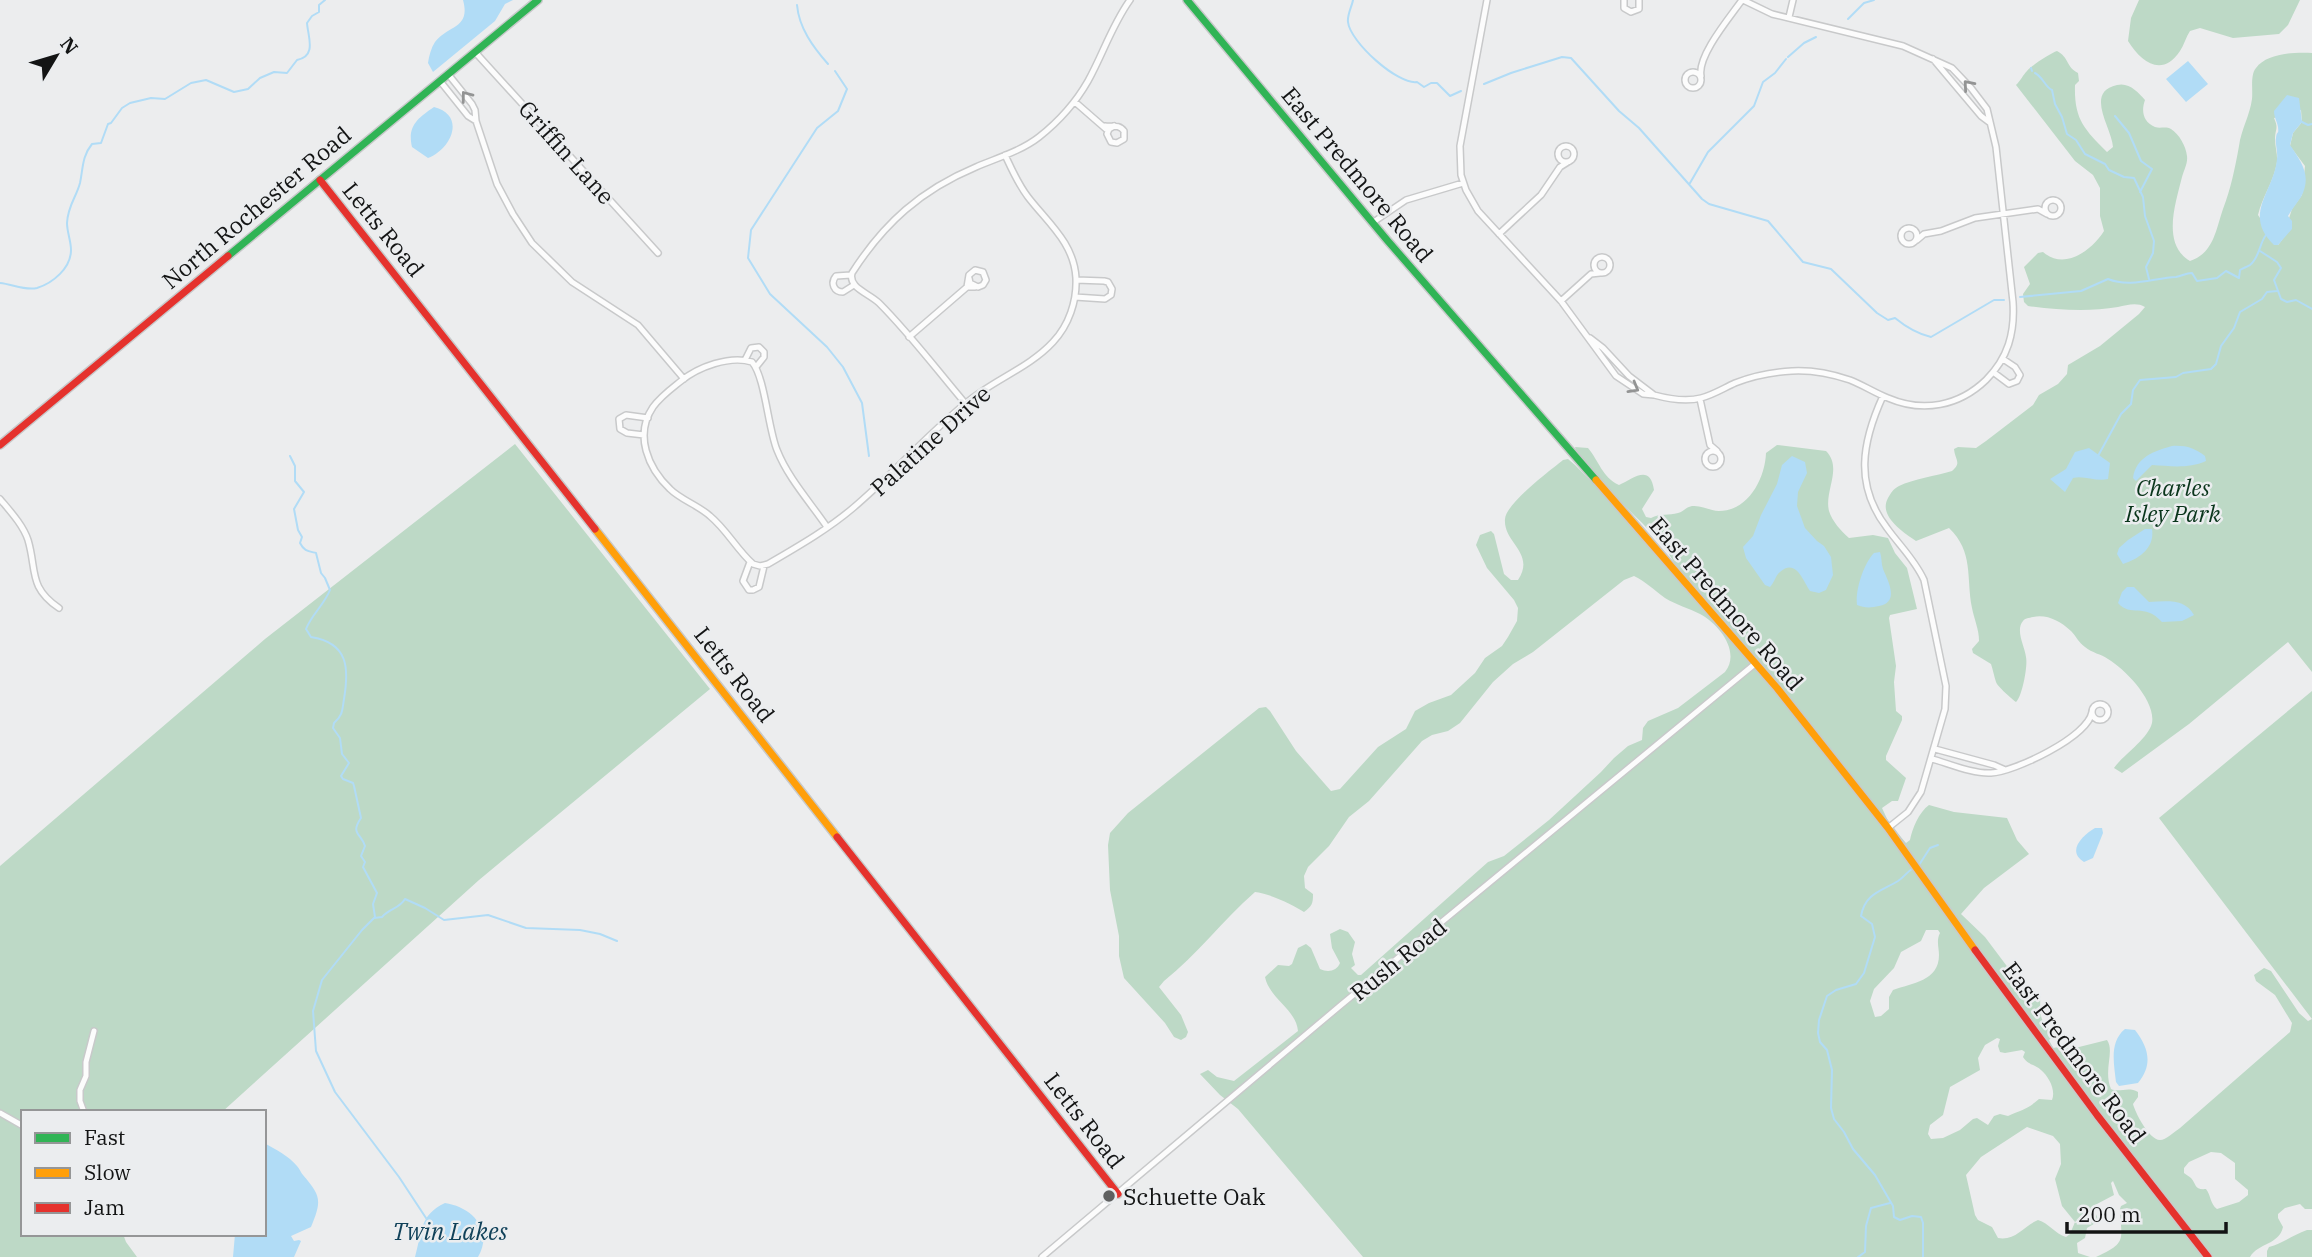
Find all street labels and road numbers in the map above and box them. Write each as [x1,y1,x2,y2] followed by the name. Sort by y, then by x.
[1276,80,1440,268] street label: East Predmore Road
[512,94,622,210] street label: Griffin Lane
[155,119,357,295] street label: North Rochester Road
[337,175,431,283] street label: Letts Road
[864,378,996,502] street label: Palatine Drive
[1643,510,1811,696] street label: East Predmore Road
[688,620,782,728] street label: Letts Road
[1344,911,1452,1007] street label: Rush Road
[1997,955,2153,1149] street label: East Predmore Road
[1038,1066,1132,1174] street label: Letts Road

